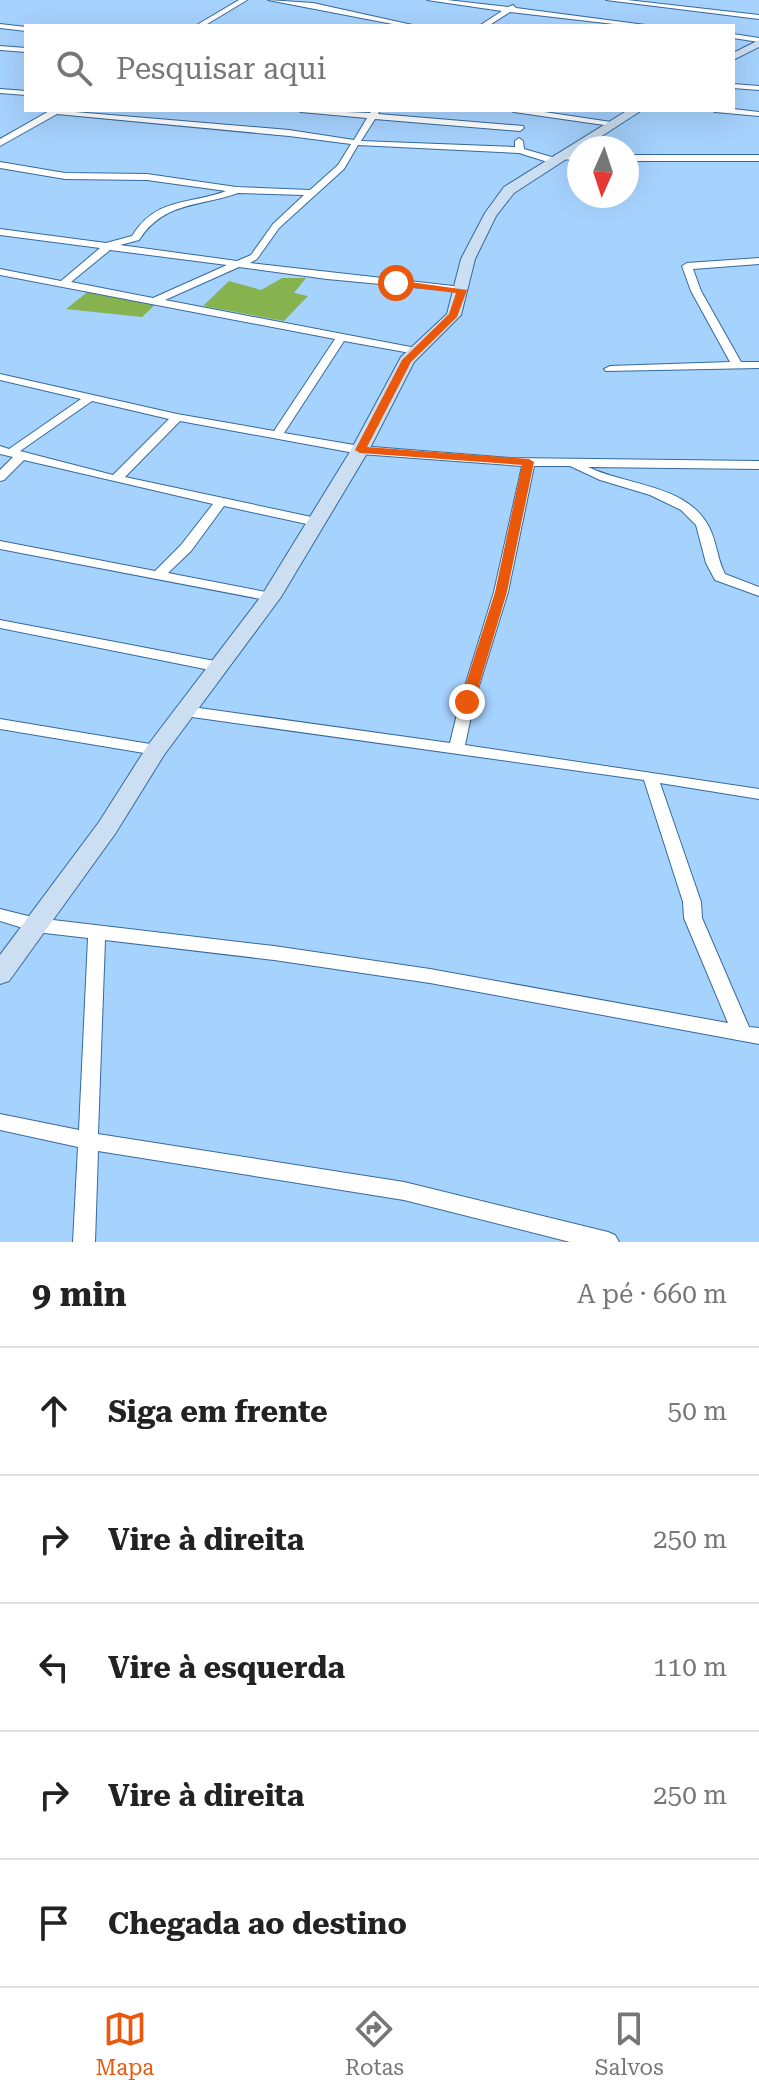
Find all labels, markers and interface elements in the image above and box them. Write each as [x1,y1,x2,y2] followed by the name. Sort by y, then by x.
[24,24,735,112] search box
[52,46,96,90] icon: search
[116,51,326,86] text: Pesquisar aqui
[567,136,639,208] north arrow
[378,265,414,301] route start
[449,684,485,720] route end
[32,1274,127,1314] text: 9 min
[577,1279,727,1309] text: A pé · 660 m
[32,1389,76,1433] icon: ahead
[108,1394,328,1429] text: Siga em frente
[668,1396,727,1426] text: 50 m
[32,1517,76,1561] icon: right
[108,1522,304,1557] text: Vire à direita
[653,1524,727,1554] text: 250 m
[32,1645,76,1689] icon: left
[108,1650,345,1685] text: Vire à esquerda
[653,1652,727,1682] text: 110 m
[32,1773,76,1817] icon: right
[108,1778,304,1813] text: Vire à direita
[653,1780,727,1810] text: 250 m
[32,1901,76,1945] icon: arrive
[108,1906,407,1941] text: Chegada ao destino
[95,2007,154,2080] tab: Mapa
[345,2007,404,2080] tab: Rotas
[595,2007,664,2080] tab: Salvos

